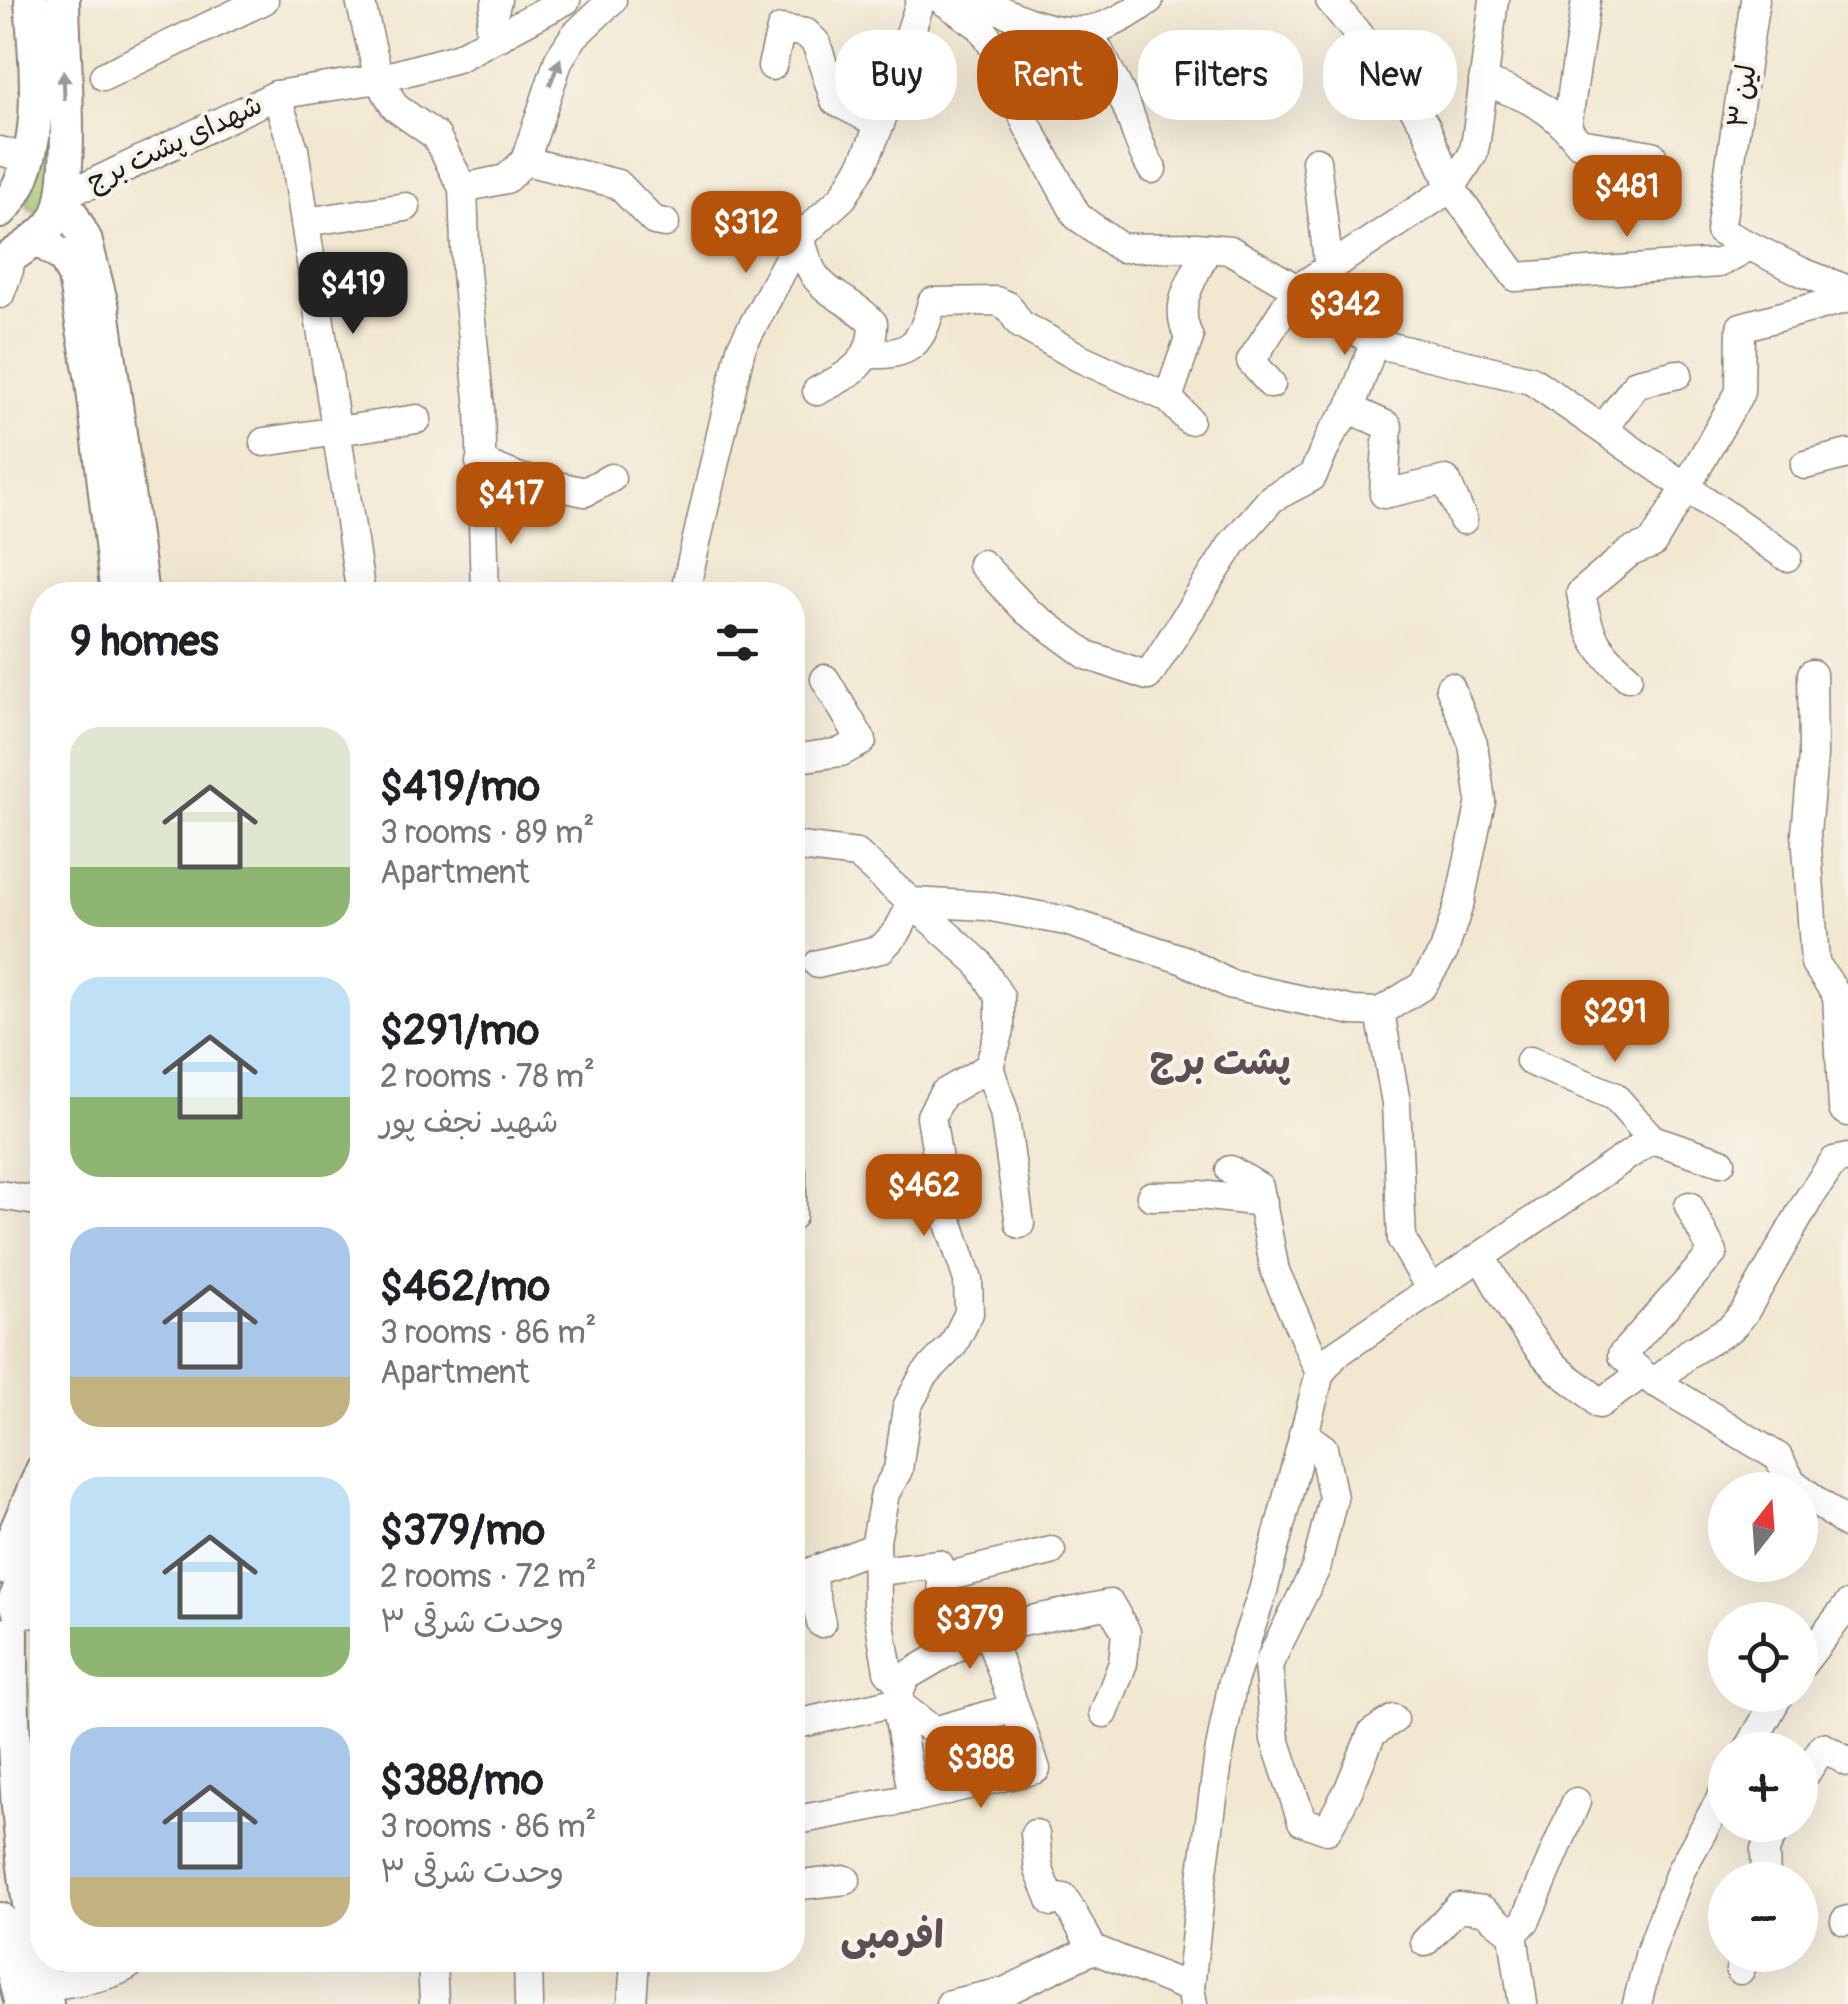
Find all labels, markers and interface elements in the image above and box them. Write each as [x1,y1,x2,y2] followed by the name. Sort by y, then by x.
[835,30,957,120] chip: Buy
[977,30,1118,120] chip: Rent
[1138,30,1303,120] chip: Filters
[1323,30,1457,120] chip: New
[547,57,563,87] one-way arrow
[1720,62,1765,131] street label: لین ۳
[56,69,72,101] one-way arrow
[81,87,268,199] street label: شهدای پشت برج
[1568,155,1686,240] pin: $481
[1595,167,1659,207] text: $481
[687,191,805,276] pin: $312
[713,203,779,243] text: $312
[294,252,412,337] pin: $419
[321,264,385,304] text: $419
[1286,273,1404,358] pin: $342
[1309,285,1381,325] text: $342
[452,462,570,547] pin: $417
[478,474,544,514] text: $417
[710,615,765,670] icon: filters
[70,616,219,668] text: 9 homes
[380,761,540,813] text: $419/mo
[150,767,270,887] icon: home
[380,813,594,853] text: 3 rooms · 89 m²
[380,853,529,893] text: Apartment
[1556,980,1674,1065] pin: $291
[1583,992,1647,1032] text: $291
[380,1005,539,1057] text: $291/mo
[150,1017,270,1137] icon: home
[1149,1038,1291,1086] district label: پشت برج
[380,1057,595,1097] text: 2 rooms · 78 m²
[380,1102,559,1142] text: شهید نجف پور
[865,1154,983,1239] pin: $462
[888,1166,960,1206] text: $462
[380,1261,550,1313] text: $462/mo
[150,1267,270,1387] icon: home
[380,1313,597,1353] text: 3 rooms · 86 m²
[380,1353,529,1393] text: Apartment
[1708,1472,1818,1582] north arrow
[1708,1472,1818,1972] map controls
[380,1505,545,1557] text: $379/mo
[150,1517,270,1637] icon: home
[380,1557,597,1597] text: 2 rooms · 72 m²
[911,1587,1029,1672] pin: $379
[936,1599,1004,1639] text: $379
[380,1602,564,1642] text: وحدت شرقی ۳
[1708,1602,1818,1712] button: locate
[922,1726,1040,1811] pin: $388
[1708,1732,1818,1842] button: +
[947,1738,1015,1778] text: $388
[380,1755,543,1807] text: $388/mo
[150,1767,270,1887] icon: home
[380,1807,597,1847] text: 3 rooms · 86 m²
[380,1852,564,1892] text: وحدت شرقی ۳
[1708,1862,1818,1972] button: −
[840,1912,944,1960] district label: افرمبی

